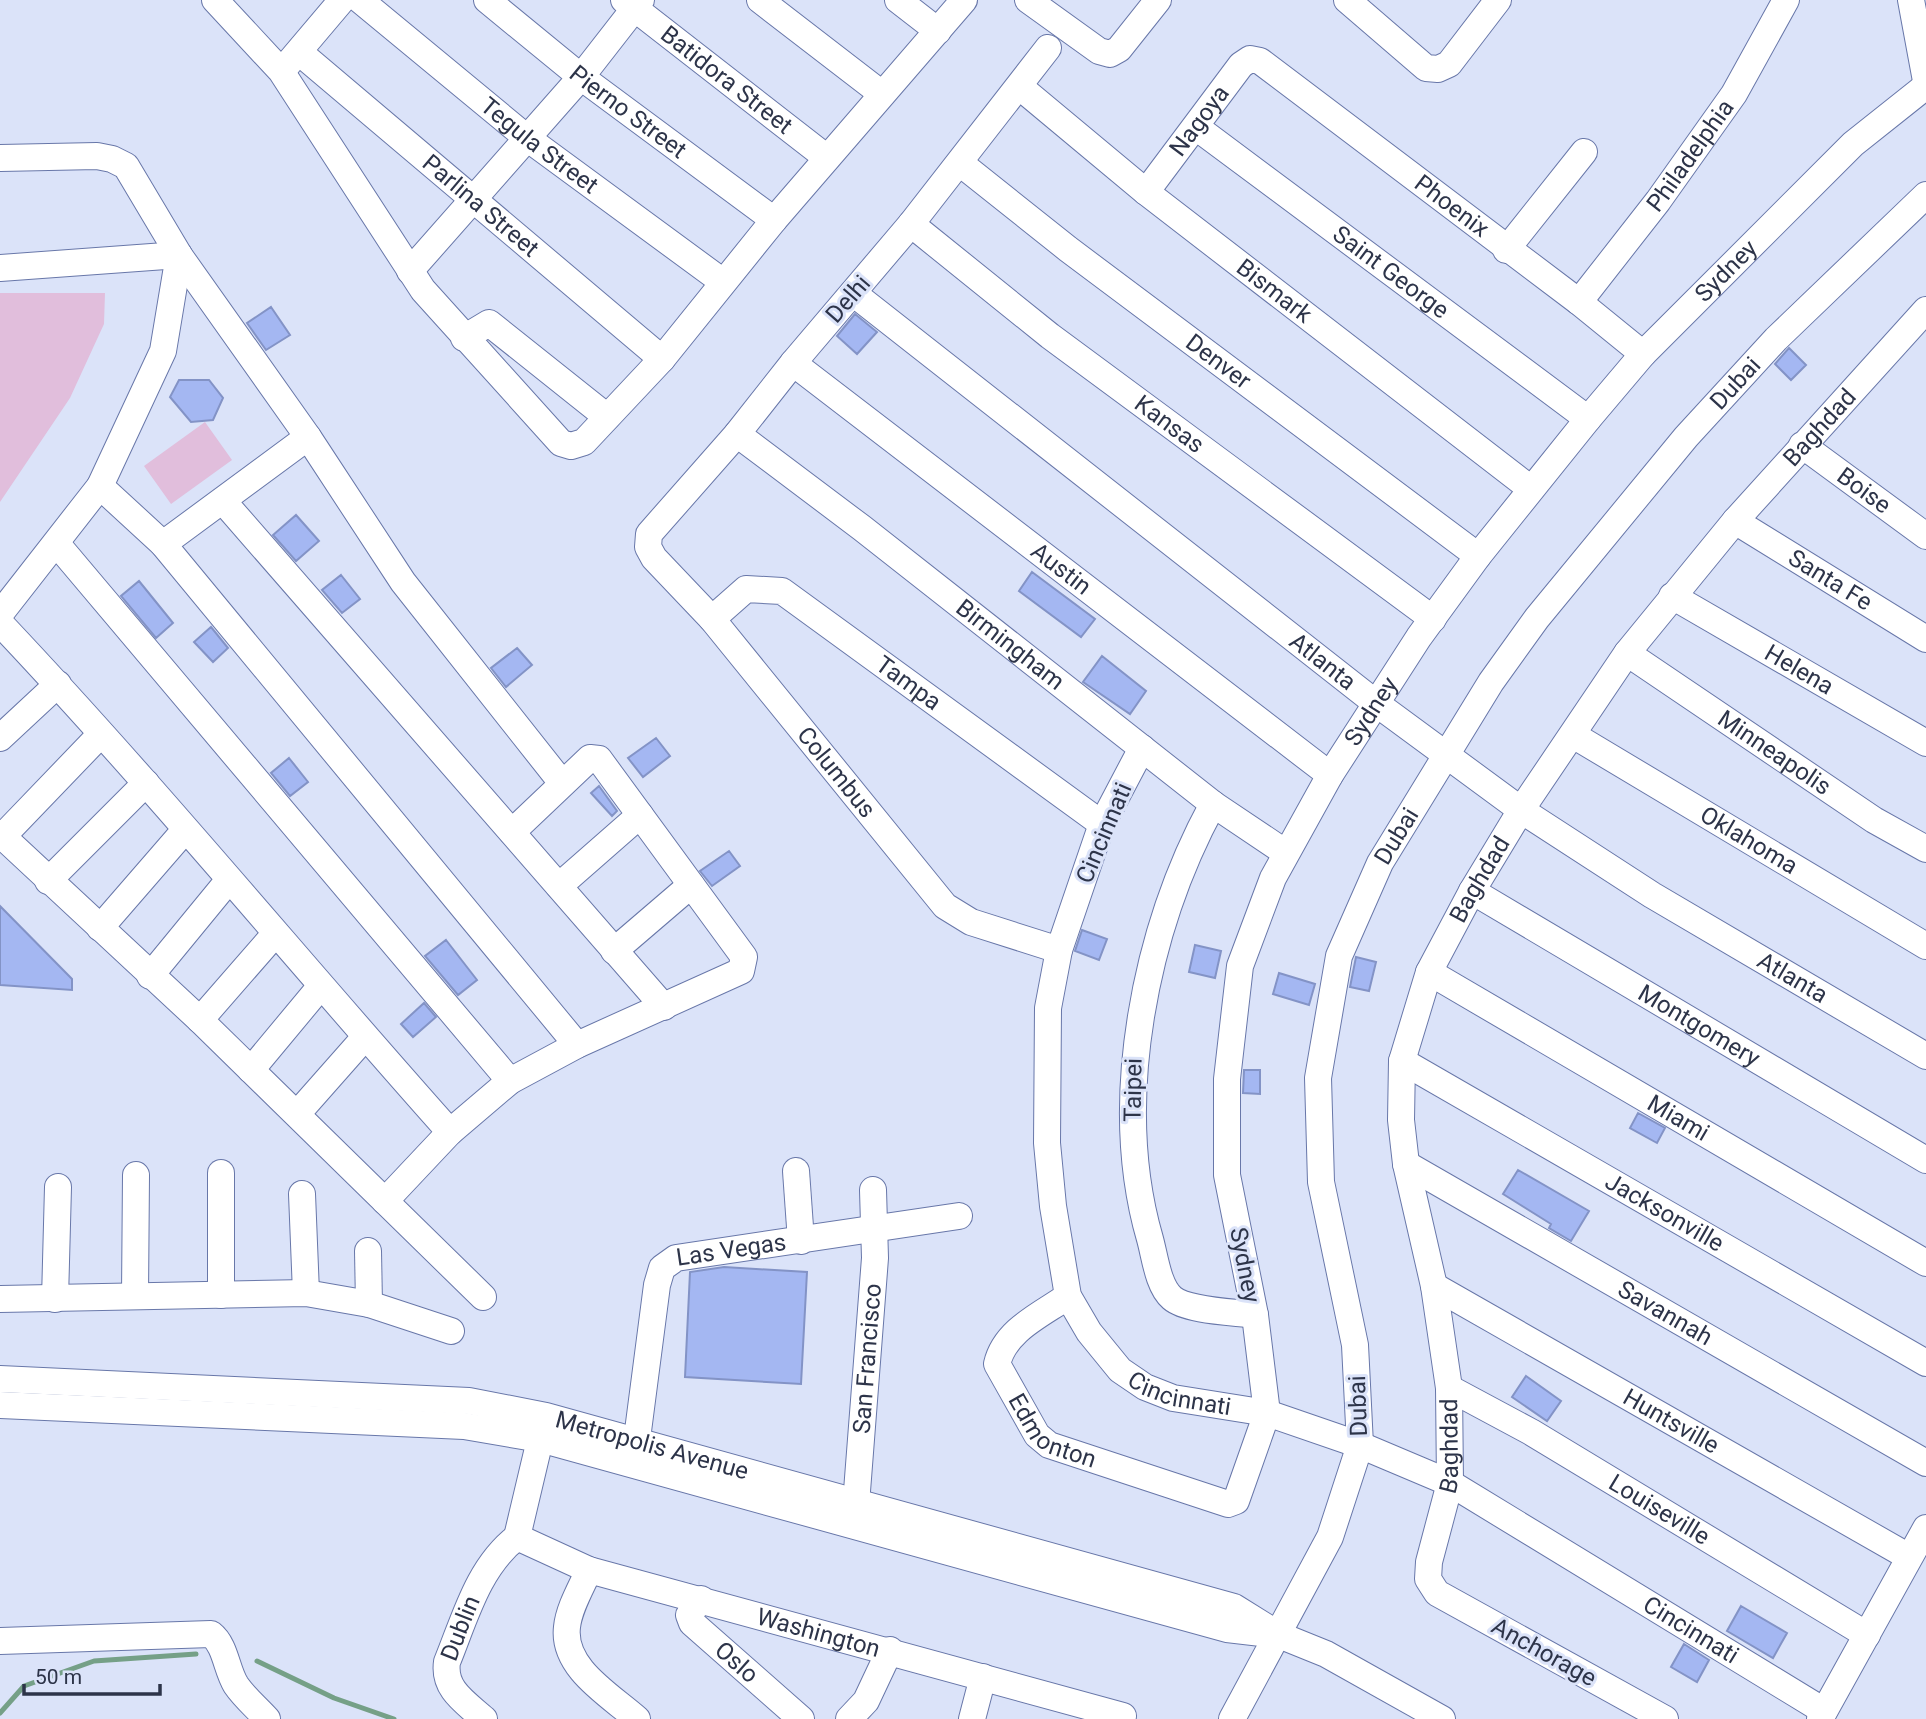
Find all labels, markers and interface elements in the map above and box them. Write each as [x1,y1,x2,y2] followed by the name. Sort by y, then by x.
[655,20,798,140] street label: Batidora Street
[564,59,692,164] street label: Pierno Street
[1164,80,1235,162] street label: Nagoya
[475,91,604,200] street label: Tegula Street
[1641,94,1740,217] street label: Philadelphia
[417,149,545,263] street label: Parlina Street
[1409,169,1495,243] street label: Phoenix
[1328,220,1454,324] street label: Saint George
[1689,234,1763,308] street label: Sydney
[1231,253,1318,329] street label: Bismark
[820,270,876,328] street label: Delhi
[1180,328,1256,395] street label: Denver
[1704,351,1766,415] street label: Dubai
[1777,383,1862,472] street label: Baghdad
[1129,389,1210,459] street label: Kansas
[1832,462,1896,519] street label: Boise
[1026,537,1097,601] street label: Austin
[1783,543,1877,616] street label: Santa Fe
[951,593,1070,696] street label: Birmingham
[1284,627,1361,696] street label: Atlanta
[1760,639,1839,700] street label: Helena
[871,650,947,716] street label: Tampa
[1339,671,1404,751] street label: Sydney
[1713,705,1836,801] street label: Minneapolis
[791,721,881,823] street label: Columbus
[1070,779,1138,887] street label: Cincinnati
[1695,800,1803,880] street label: Oklahoma
[1368,803,1424,870] street label: Dubai
[1444,831,1516,927] street label: Baghdad
[1753,946,1833,1009] street label: Atlanta
[1633,979,1765,1073] street label: Montgomery
[1118,1058,1148,1122] street label: Taipei
[1643,1089,1714,1147] street label: Miami
[1600,1167,1729,1257] street label: Jacksonville
[1224,1225,1266,1306] street label: Sydney
[674,1228,788,1272] street label: Las Vegas
[1613,1275,1717,1351] street label: Savannah
[847,1282,887,1435] street label: San Francisco
[1122,1365,1233,1421] street label: Cincinnati
[1343,1375,1373,1437] street label: Dubai
[1618,1383,1724,1460] street label: Huntsville
[1003,1389,1100,1474] street label: Edmonton
[1434,1398,1465,1497] street label: Baghdad
[552,1405,752,1486] street label: Metropolis Avenue
[1604,1468,1715,1551] street label: Louiseville
[1638,1590,1744,1670] street label: Cincinnati
[435,1591,486,1665] street label: Dublin
[754,1602,883,1663] street label: Washington
[1487,1612,1601,1692] street label: Anchorage
[709,1636,764,1689] street label: Oslo
[24,1652,161,1696] scale bar
[35,1665,82,1689] text: 50 m

